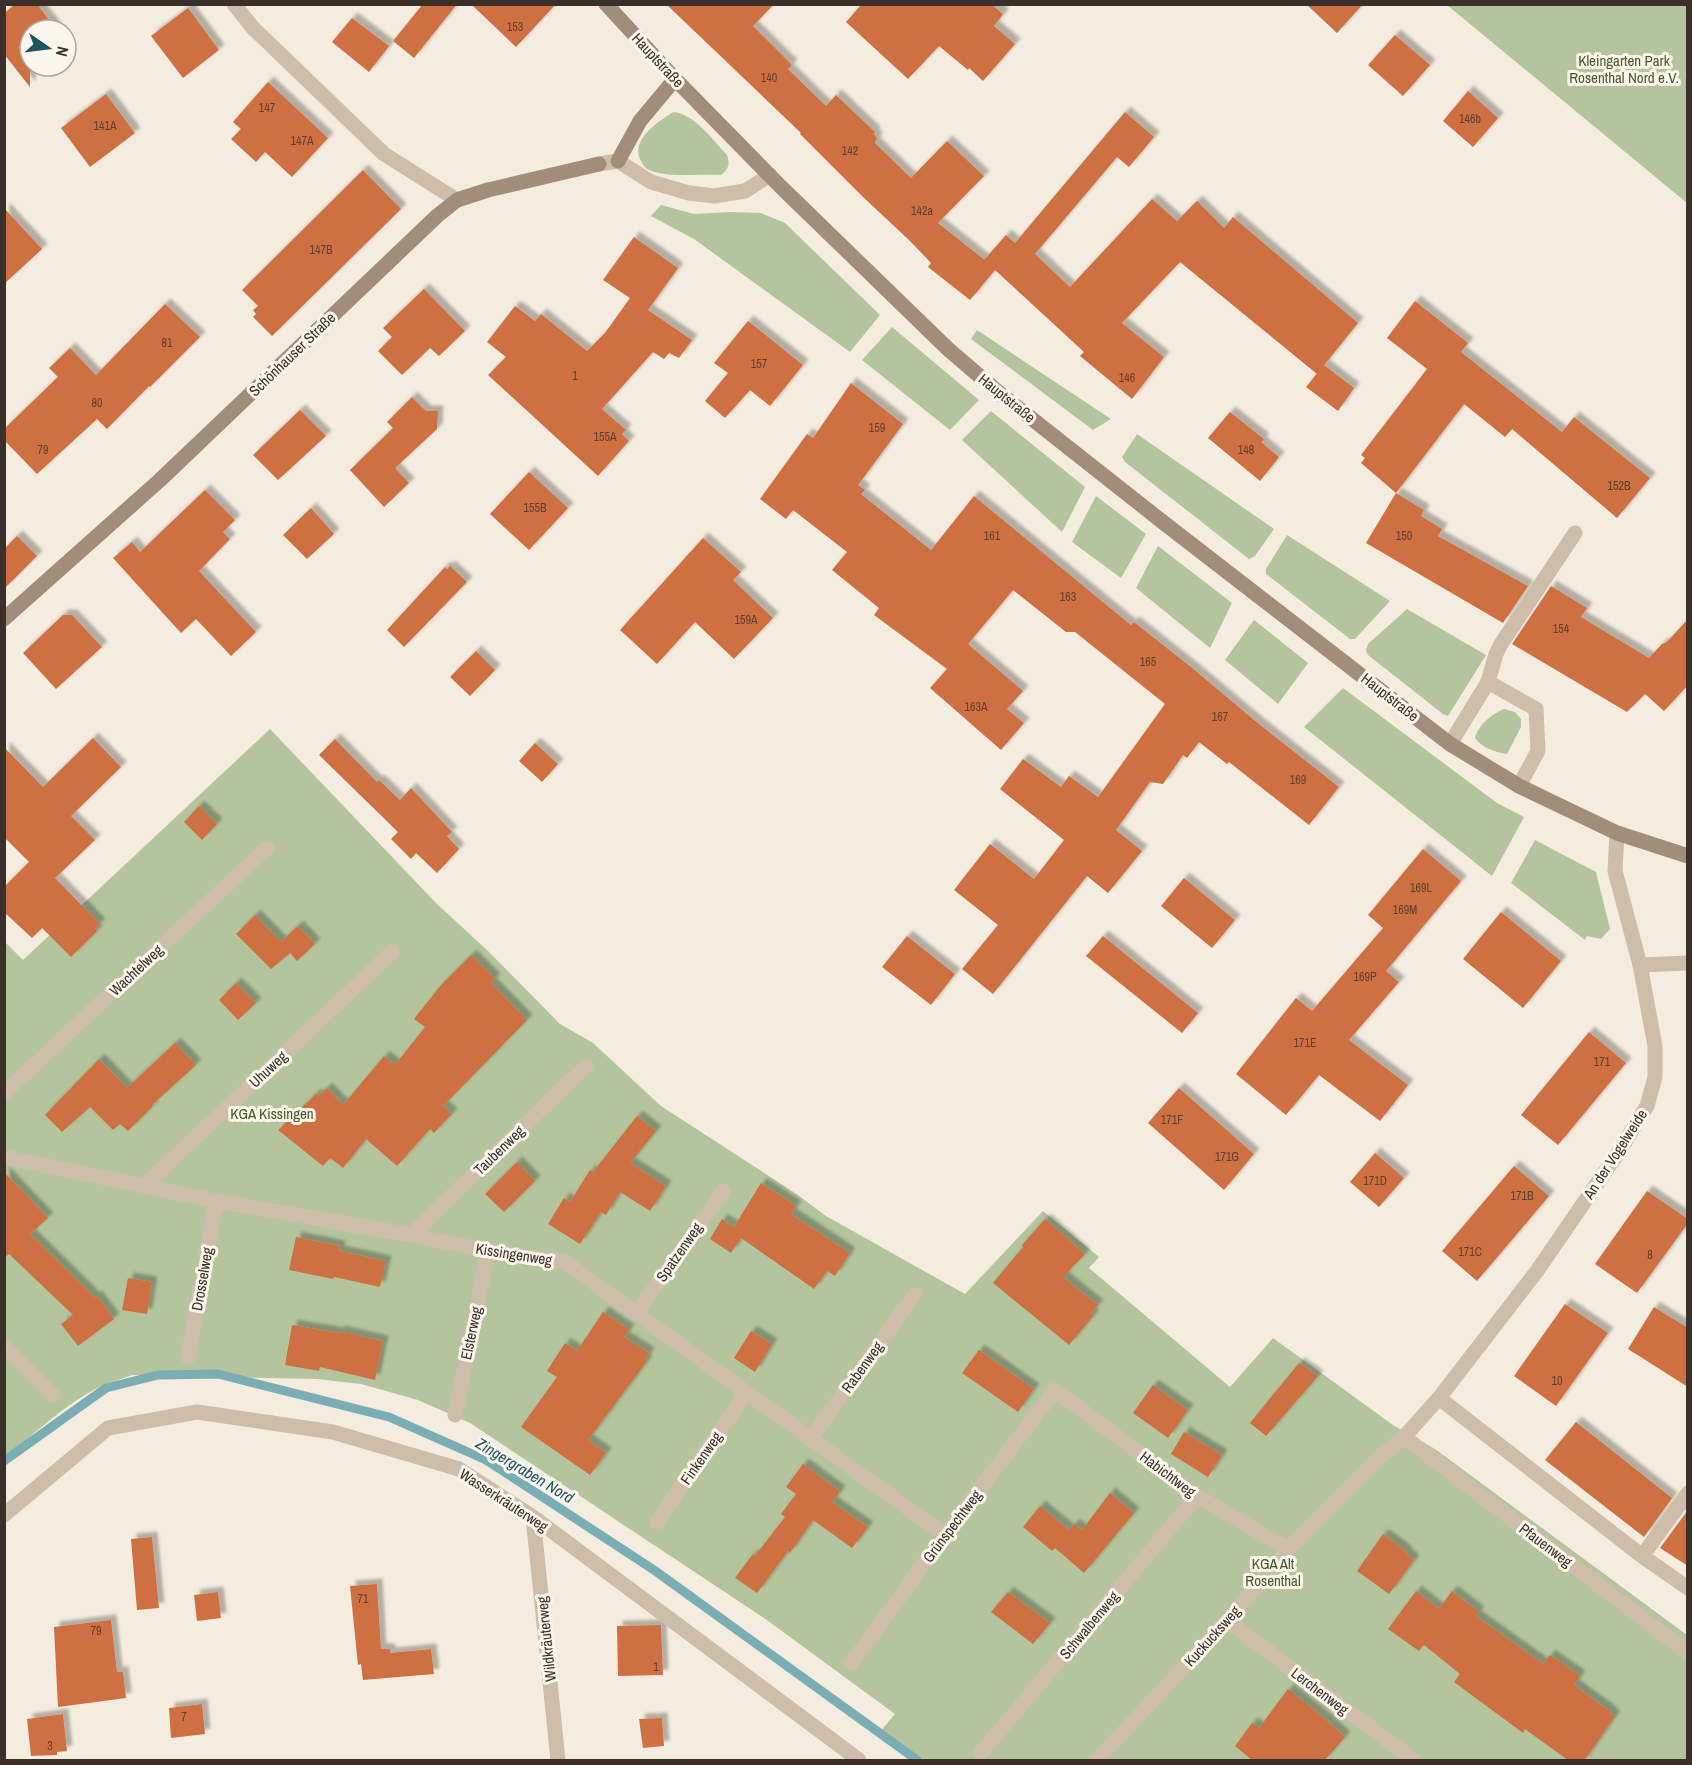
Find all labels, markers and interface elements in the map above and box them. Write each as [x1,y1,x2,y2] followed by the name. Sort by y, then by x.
[18,18,78,78] north arrow
[507,19,523,35] house number: 153
[627,28,689,92] street label: Hauptstraße
[51,44,74,59] text: N
[1569,50,1679,88] park label: Kleingarten Park Rosenthal Nord e.V.
[761,70,777,86] house number: 140
[259,100,276,116] house number: 147
[1459,111,1481,127] house number: 146b
[94,118,117,134] house number: 141A
[291,133,314,149] house number: 147A
[842,143,858,159] house number: 142
[911,203,933,219] house number: 142a
[310,242,333,258] house number: 147B
[244,307,340,401] street label: Schönhauser Straße
[162,335,173,351] house number: 81
[751,356,768,372] house number: 157
[572,368,578,384] house number: 1
[974,369,1040,428] street label: Hauptstraße
[1119,370,1135,386] house number: 146
[92,395,102,411] house number: 80
[869,420,885,436] house number: 159
[594,429,617,445] house number: 155A
[38,442,48,458] house number: 79
[1238,442,1254,458] house number: 148
[1608,478,1631,494] house number: 152B
[524,500,547,516] house number: 155B
[984,528,1001,544] house number: 161
[1396,528,1412,544] house number: 150
[1060,589,1076,605] house number: 163
[735,612,758,628] house number: 159A
[1553,621,1570,637] house number: 154
[1140,654,1157,670] house number: 165
[1357,668,1423,726] street label: Hauptstraße
[965,699,988,715] house number: 163A
[1212,709,1229,725] house number: 167
[1290,772,1306,788] house number: 169
[1410,880,1432,896] house number: 169L
[1393,902,1417,918] house number: 169M
[105,940,168,1000] street label: Wachtelweg
[1354,969,1377,985] house number: 169P
[1294,1035,1316,1051] house number: 171E
[244,1046,292,1092] street label: Uhuweg
[1594,1054,1611,1070] house number: 171
[230,1103,314,1124] park label: KGA Kissingen
[1578,1105,1652,1204] street label: An der Vogelweide
[1161,1112,1183,1128] house number: 171F
[469,1120,529,1179] street label: Taubenweg
[1215,1149,1239,1165] house number: 171G
[1363,1173,1387,1189] house number: 171D
[1511,1188,1534,1204] house number: 171B
[651,1218,707,1286] street label: Spatzenweg
[474,1238,554,1270] street label: Kissingenweg
[1458,1244,1482,1260] house number: 171C
[186,1245,218,1312] street label: Drosselweg
[1647,1247,1653,1263] house number: 8
[455,1304,487,1362] street label: Elsterweg
[836,1337,888,1397] street label: Rabenweg
[1552,1373,1562,1389] house number: 10
[675,1427,727,1489] street label: Finkenweg
[471,1432,579,1508] water label: Zingergraben Nord
[1136,1446,1200,1502] street label: Habichtweg
[455,1463,553,1537] street label: Wasserkräuterweg
[918,1485,986,1567] street label: Grünspechtweg
[1515,1518,1577,1572] street label: Pfauenweg
[1245,1553,1301,1591] park label: KGA Alt Rosenthal
[1054,1586,1124,1663] street label: Schwalbenweg
[358,1591,369,1607] house number: 71
[531,1595,561,1683] street label: Wildkräuterweg
[1179,1601,1245,1671] street label: Kuckucksweg
[91,1623,101,1639] house number: 79
[653,1659,659,1675] house number: 1
[1287,1662,1353,1720] street label: Lerchenweg
[181,1709,187,1725] house number: 7
[47,1738,53,1754] house number: 3

